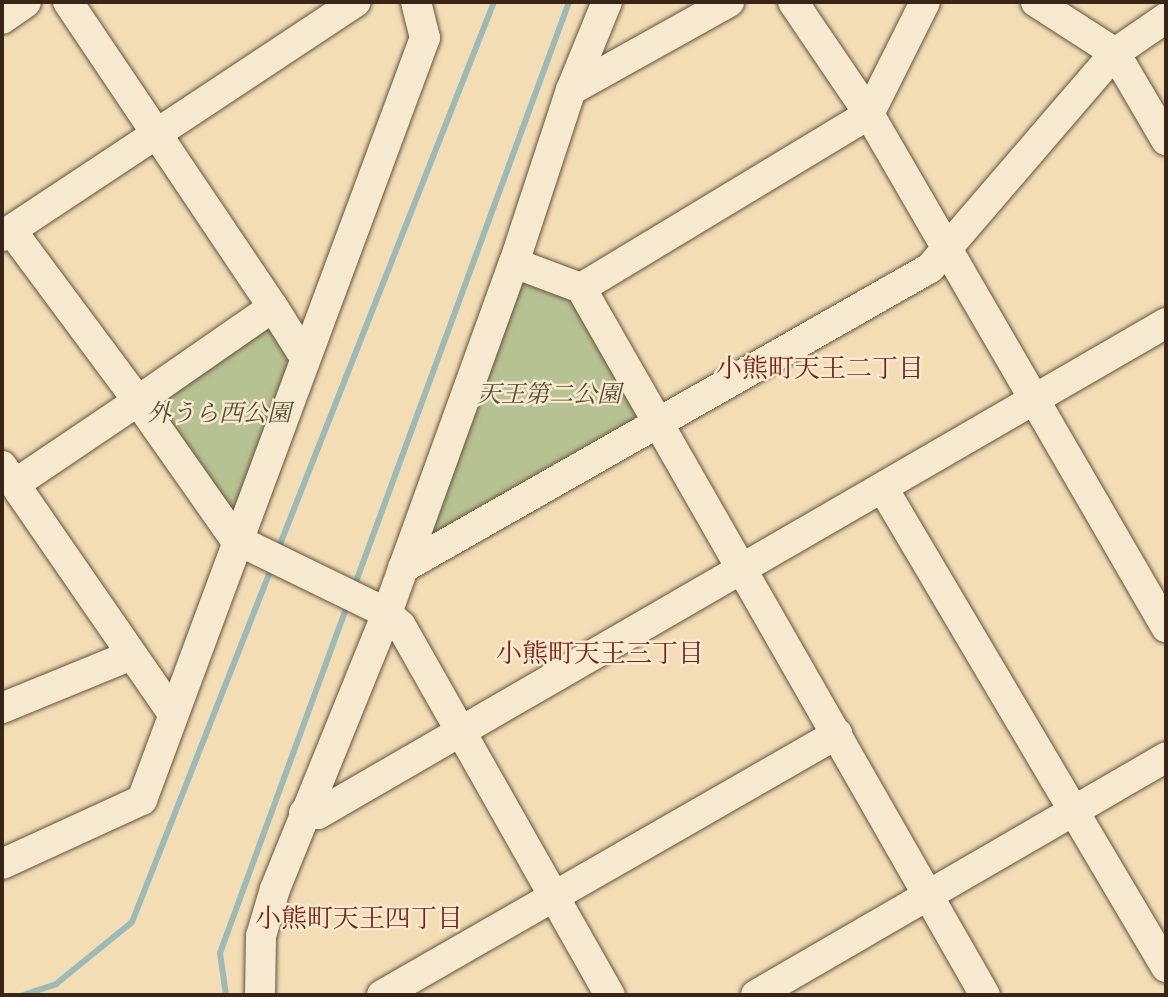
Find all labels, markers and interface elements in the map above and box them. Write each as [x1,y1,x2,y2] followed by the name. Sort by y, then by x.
[716,355,924,387] district label: 小熊町天王二丁目
[477,383,621,411] park label: 天王第二公園
[147,402,291,430] park label: 外うら西公園
[496,640,704,672] district label: 小熊町天王三丁目
[255,905,463,937] district label: 小熊町天王四丁目

